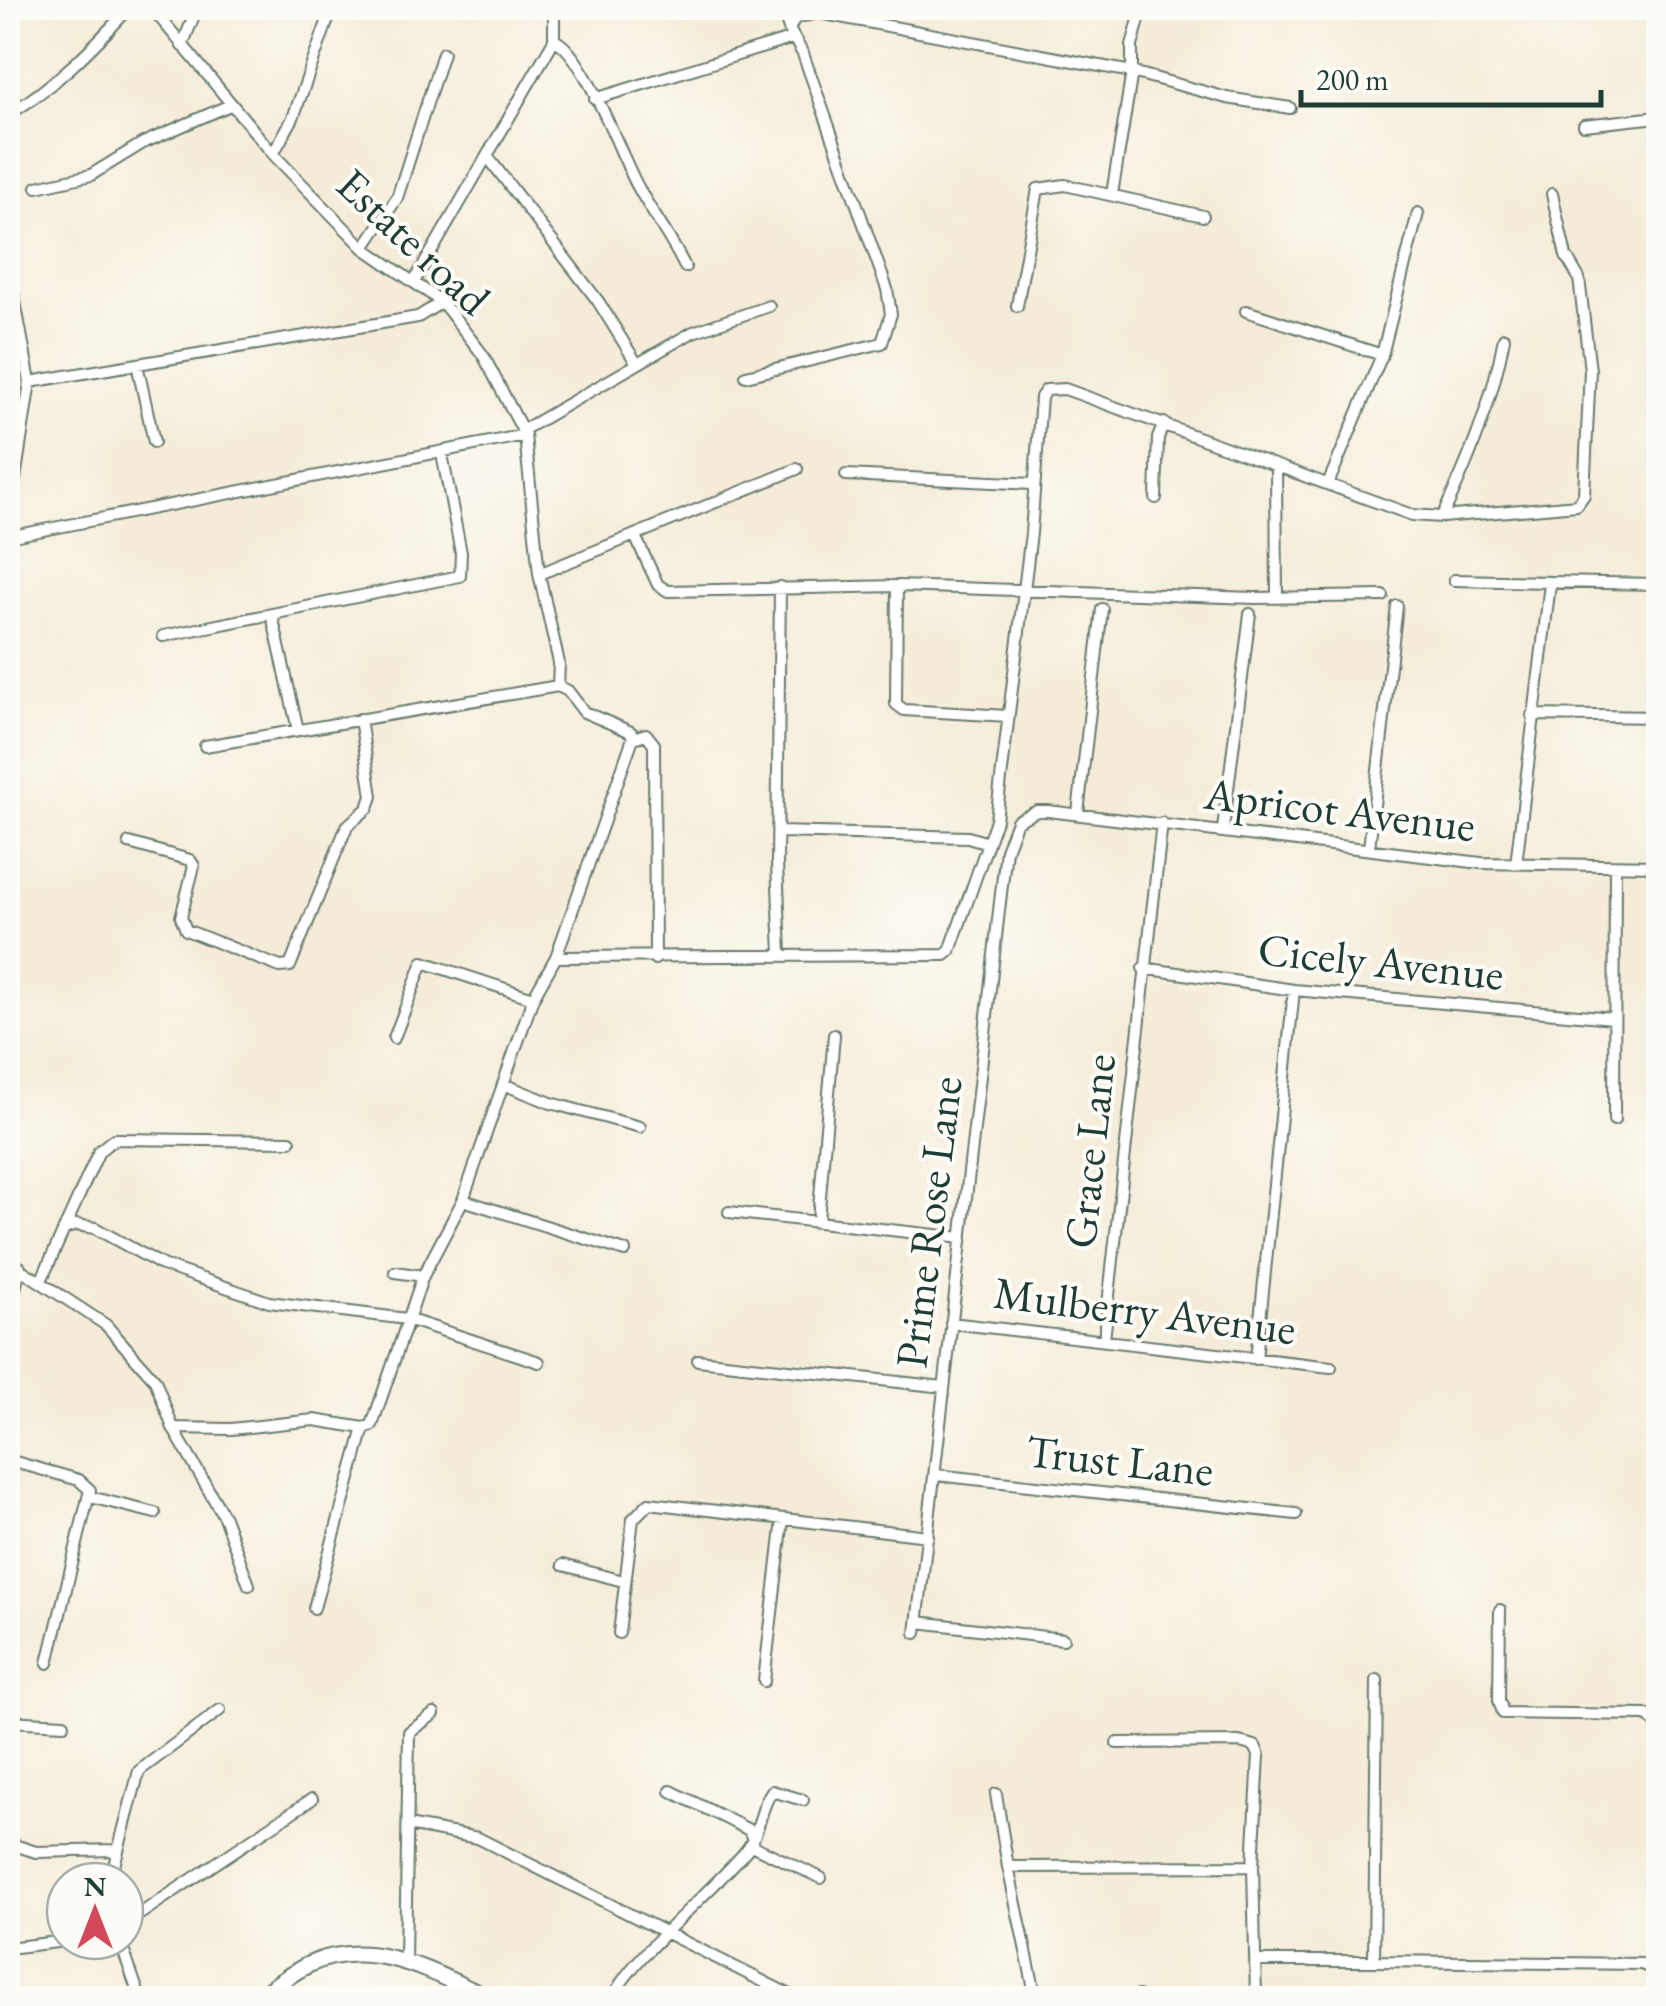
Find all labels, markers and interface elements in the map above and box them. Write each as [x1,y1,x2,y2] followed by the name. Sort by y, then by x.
[1301,45,1601,107] scale bar
[1316,60,1389,99] text: 200 m
[325,155,503,327] street label: Estate road
[1200,763,1479,854] street label: Apricot Avenue
[1255,919,1507,1003] street label: Cicely Avenue
[1050,1051,1128,1251] street label: Grace Lane
[881,1073,975,1371] street label: Prime Rose Lane
[991,1263,1299,1357] street label: Mulberry Avenue
[1024,1421,1216,1499] street label: Trust Lane
[45,1861,145,1961] north arrow
[84,1868,107,1904] text: N

